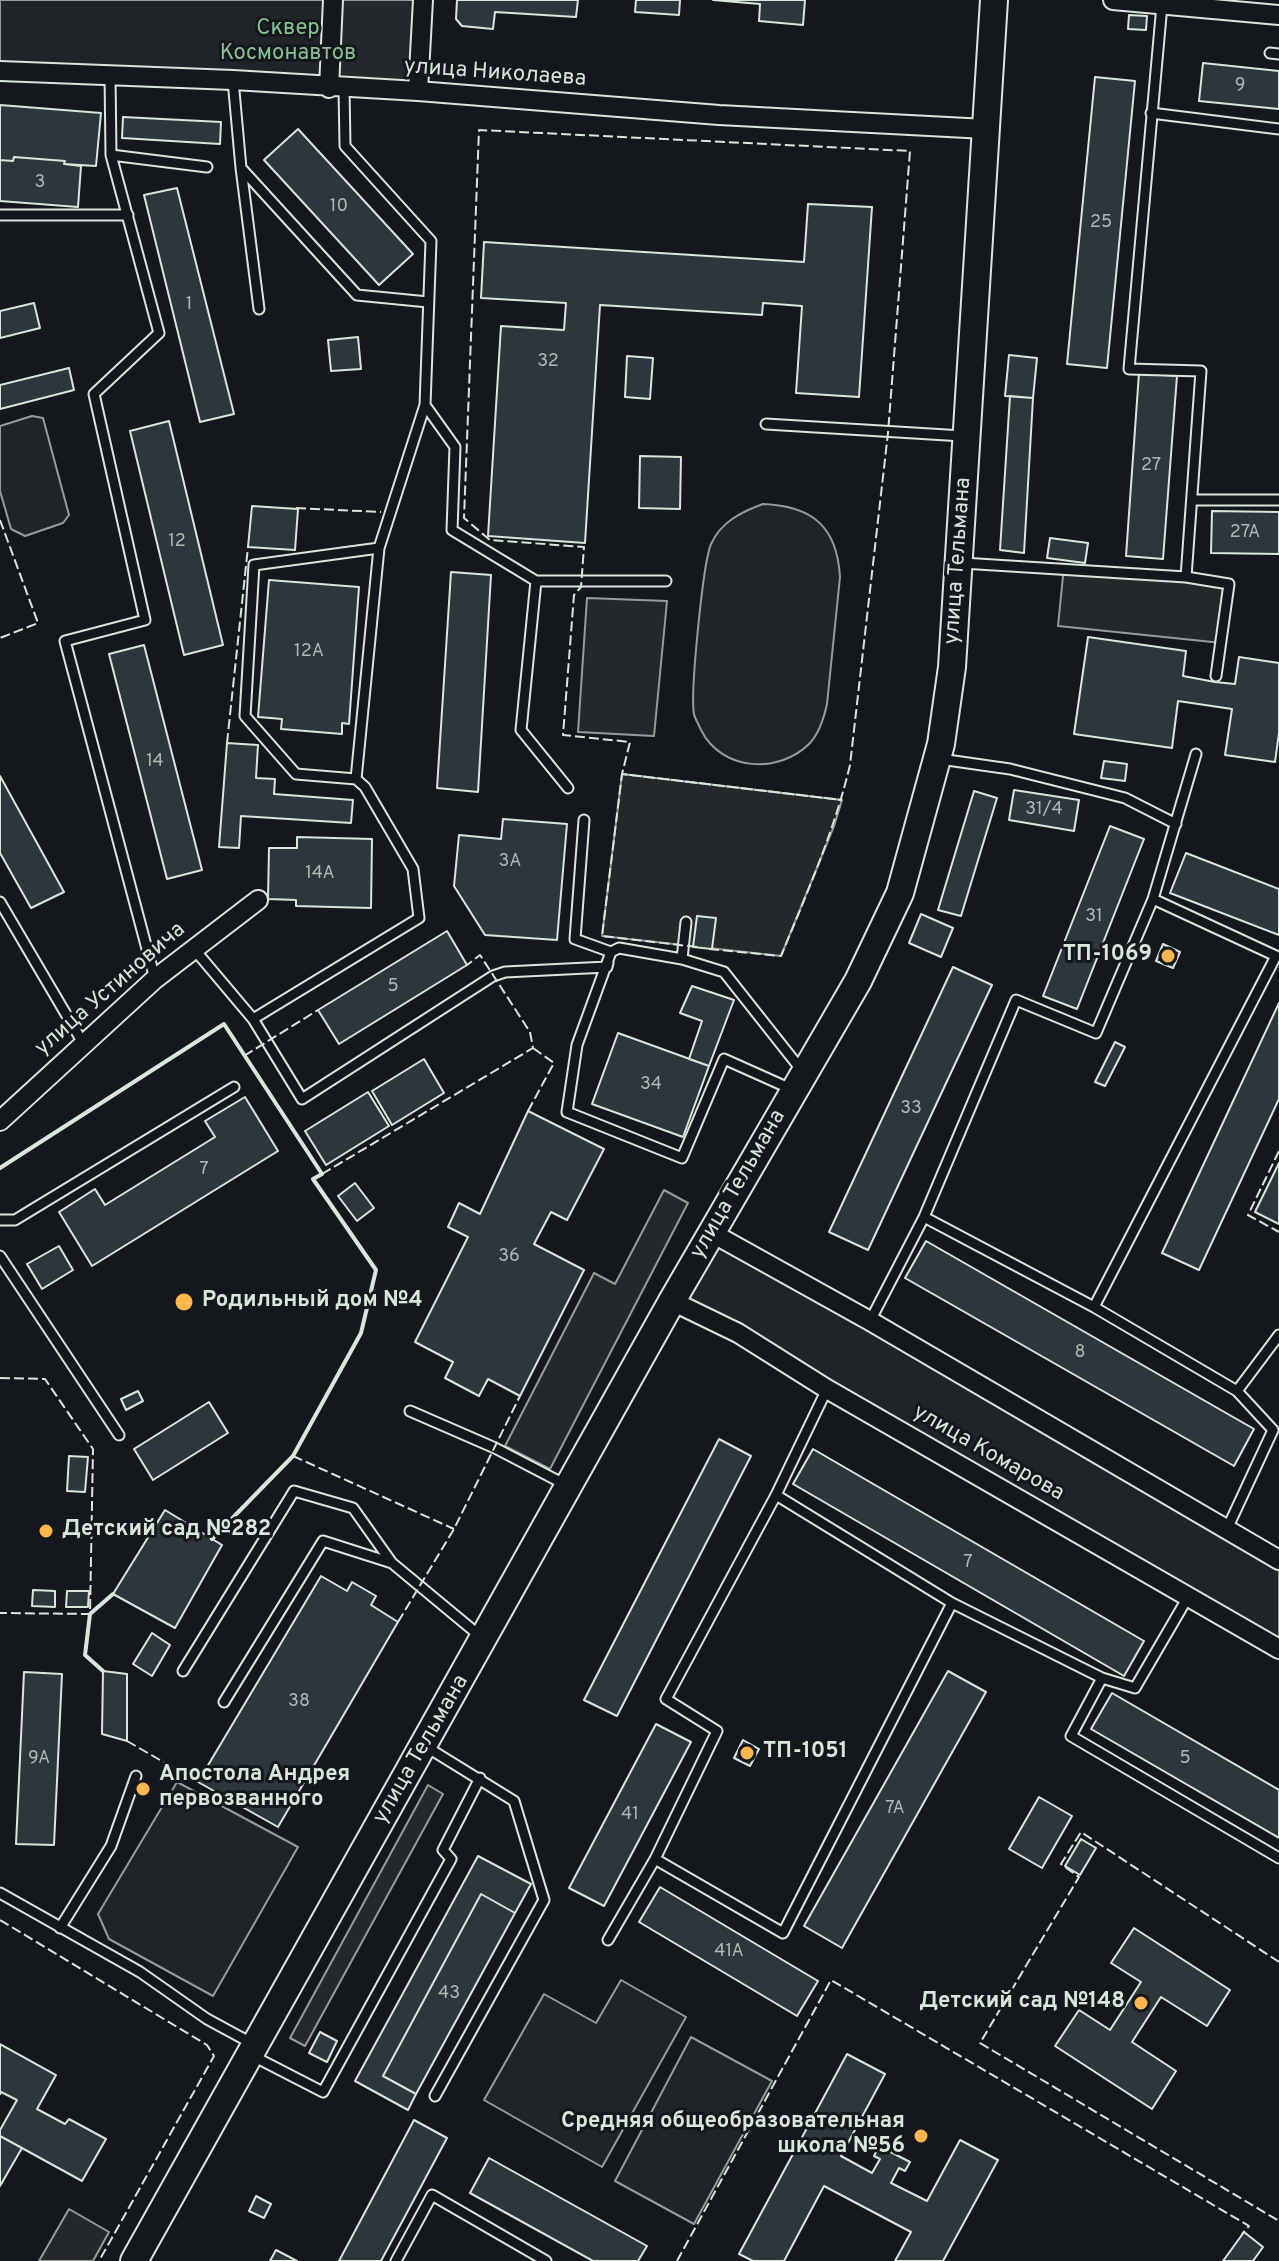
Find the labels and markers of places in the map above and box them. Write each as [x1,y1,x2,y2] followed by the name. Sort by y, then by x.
[1063,943,1152,969] place label: ТП-1069
[1159,947,1177,965] marker: ТП-1069
[202,1289,423,1315] place label: Родильный дом №4
[173,1291,195,1313] marker: Родильный дом №4
[62,1518,271,1544] place label: Детский сад №282
[37,1522,55,1540] marker: Детский сад №282
[763,1740,847,1766] place label: ТП-1051
[738,1744,756,1762] marker: ТП-1051
[159,1763,350,1814] place label: Апостола Андрея первозванного
[134,1780,152,1798] marker: Апостола Андрея первозванного
[919,1990,1125,2016] place label: Детский сад №148
[1132,1994,1150,2012] marker: Детский сад №148
[561,2110,905,2162] place label: Средняя общеобразовательная школа №56
[912,2127,930,2145] marker: Средняя общеобразовательная школа №56

